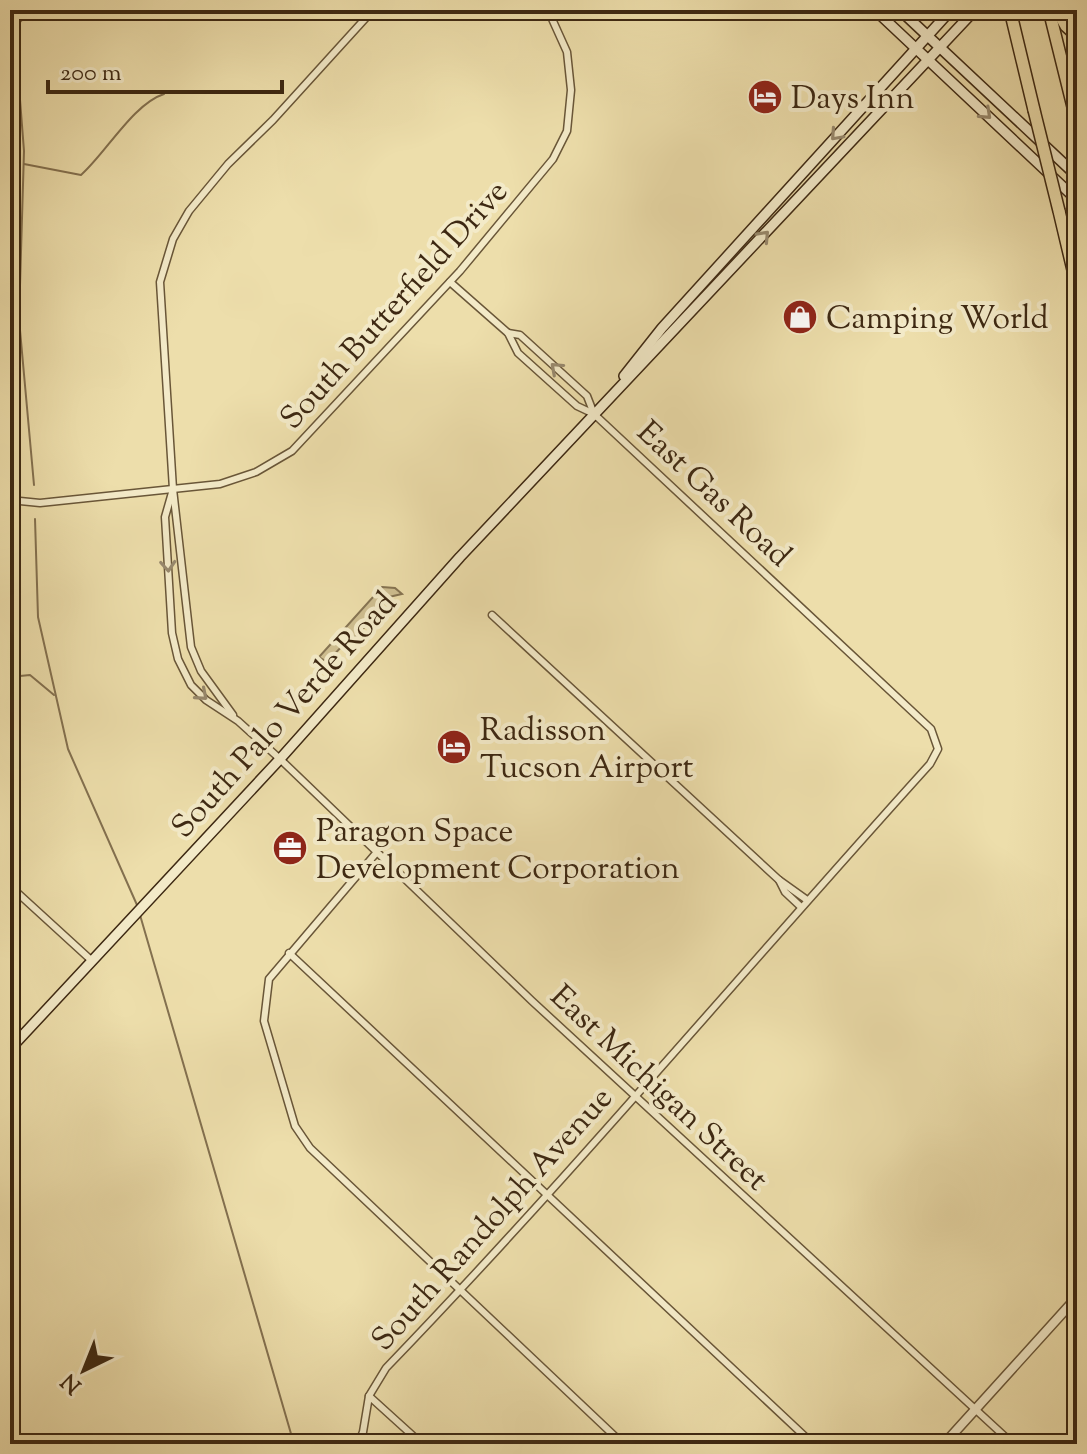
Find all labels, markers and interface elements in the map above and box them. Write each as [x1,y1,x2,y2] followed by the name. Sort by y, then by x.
[48,44,282,94] scale bar
[60,57,122,91] text: 200 m
[791,77,914,123] place label: Days Inn
[746,78,784,116] hotel icon: Days Inn
[977,105,991,119] one-way arrow
[831,126,846,140] one-way arrow
[271,171,520,441] street label: South Butterfield Drive
[755,231,770,245] one-way arrow
[826,297,1049,343] place label: Camping World
[781,298,819,336] shop icon: Camping World
[551,362,565,377] one-way arrow
[625,411,801,579] street label: East Gas Road
[159,560,176,573] one-way arrow
[162,583,409,850] street label: South Palo Verde Road
[193,685,208,700] one-way arrow
[480,709,694,792] place label: Radisson Tucson Airport
[435,728,473,766] hotel icon: Radisson Tucson Airport
[316,810,680,893] place label: Paragon Space Development Corporation
[271,829,309,867] office icon: Paragon Space Development Corporation
[539,976,777,1203] street label: East Michigan Street
[362,1078,625,1362] street label: South Randolph Avenue
[44,1330,124,1410] north arrow
[55,1364,90,1400] text: N

